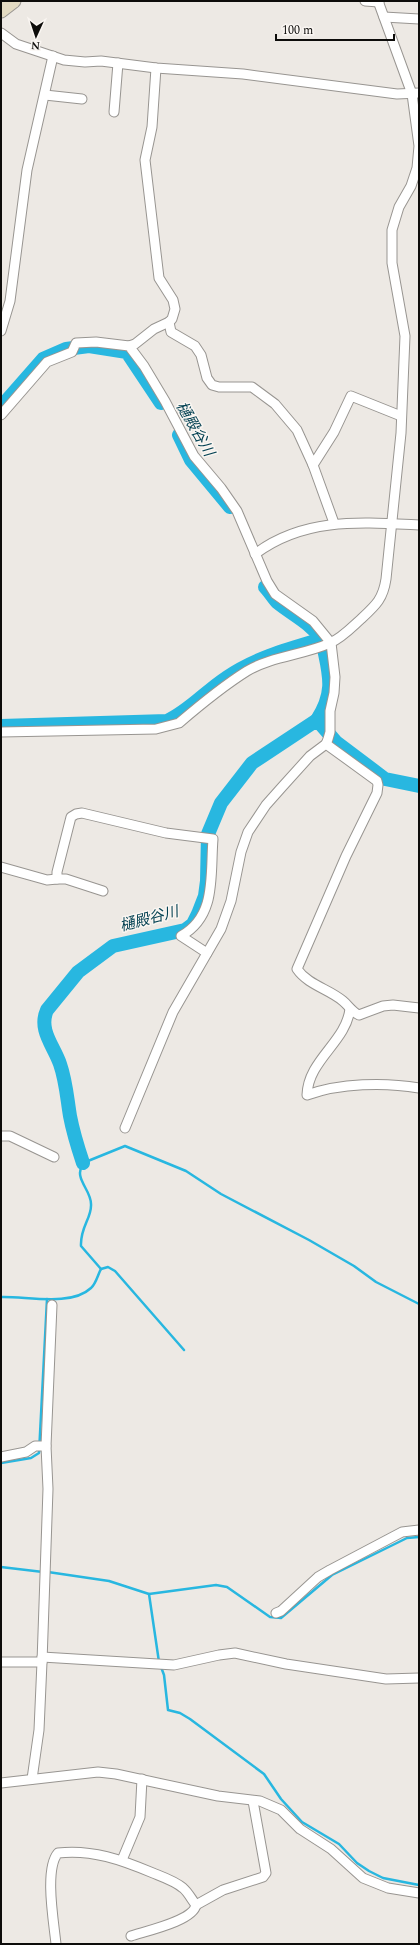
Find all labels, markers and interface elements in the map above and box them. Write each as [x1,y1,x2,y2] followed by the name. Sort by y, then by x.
[16,16,56,56] north arrow
[276,16,394,42] scale bar
[282,21,313,40] text: 100 m
[31,37,40,54] text: N
[170,397,221,462] water label: 樋殿谷川
[117,900,183,938] water label: 樋殿谷川

